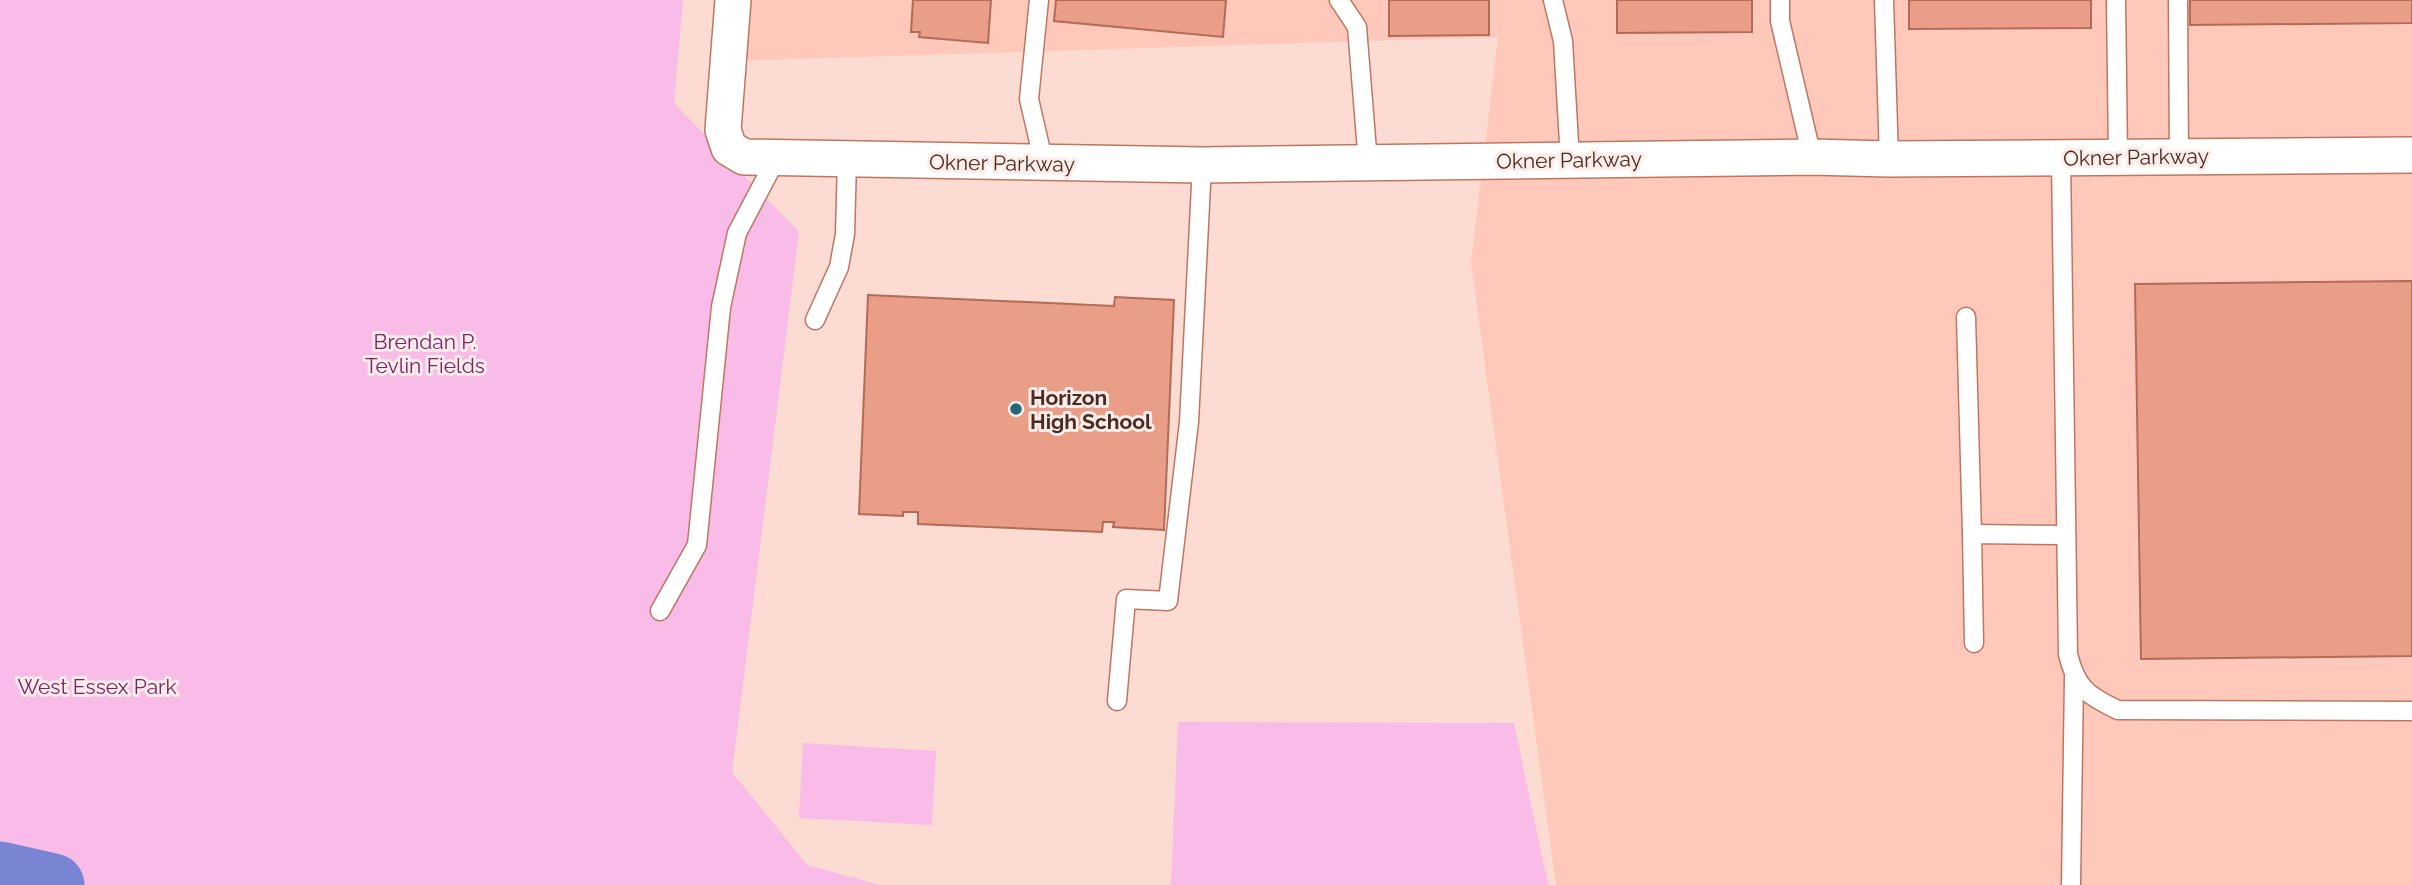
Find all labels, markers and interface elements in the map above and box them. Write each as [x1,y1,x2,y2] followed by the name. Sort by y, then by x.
[2063,143,2209,171] street label: Okner Parkway
[1496,146,1642,174] street label: Okner Parkway
[929,149,1075,177] street label: Okner Parkway
[365,329,485,378] park label: Brendan P. Tevlin Fields
[1030,385,1152,434] place label: Horizon High School
[1008,401,1024,417] marker: Horizon High School
[17,674,177,699] park label: West Essex Park

